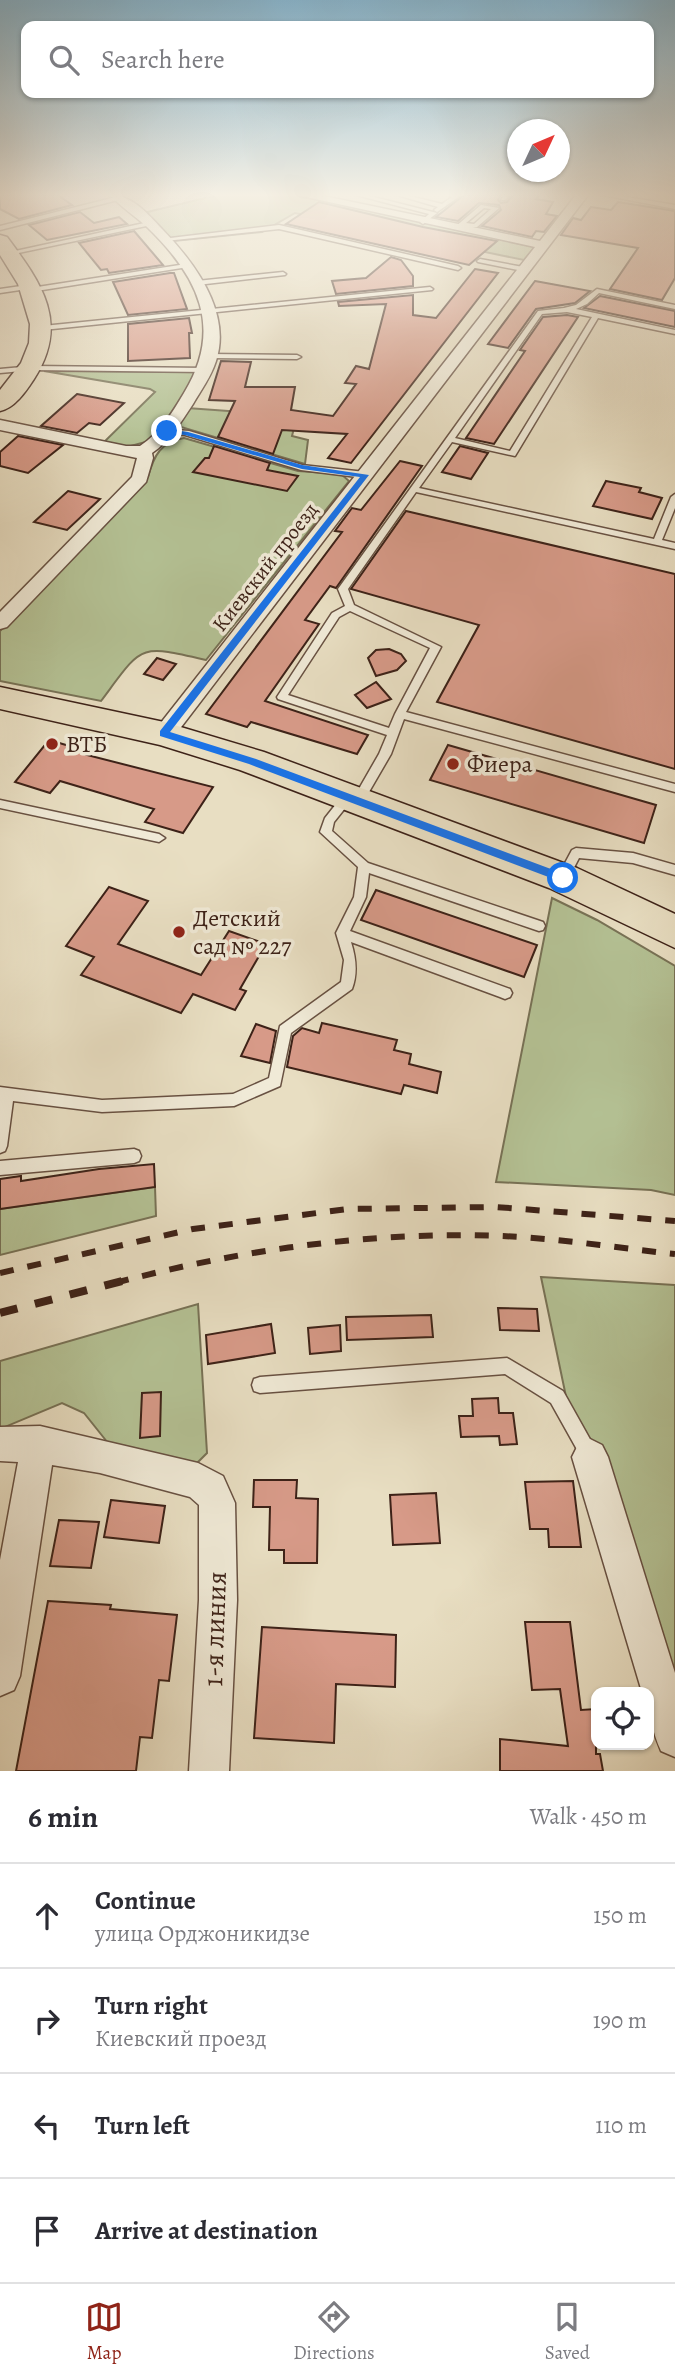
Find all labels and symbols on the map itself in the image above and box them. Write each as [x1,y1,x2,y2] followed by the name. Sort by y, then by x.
[507,119,570,182] north arrow
[151,415,182,446] route end
[206,497,324,637] street label: Киевский проезд
[66,728,107,760] place label: ВТБ
[44,736,60,752] marker: ВТБ
[467,748,533,780] place label: Фиера
[445,756,461,772] marker: Фиера
[547,862,578,893] route start
[193,902,292,962] place label: Детский сад № 227
[171,924,187,940] marker: Детский сад № 227
[194,1571,236,1687] street label: 1-я линия

